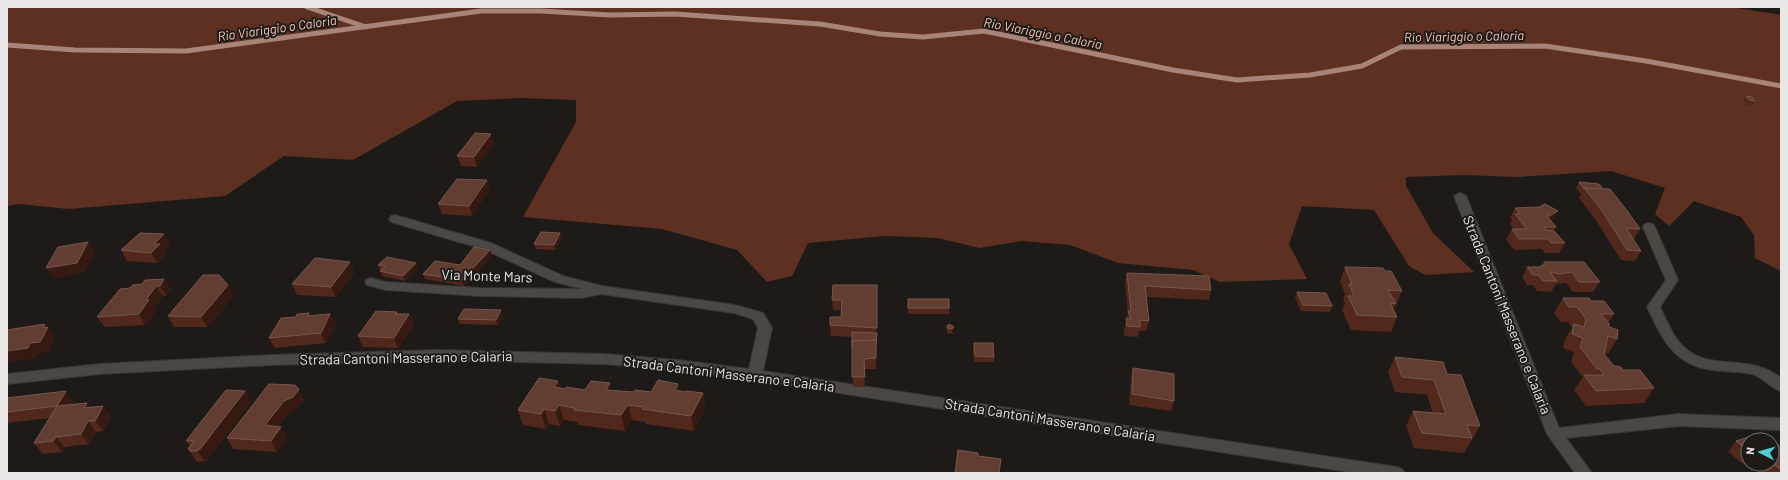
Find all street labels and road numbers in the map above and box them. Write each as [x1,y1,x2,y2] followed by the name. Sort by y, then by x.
[1460,213,1555,417] street label: Strada Cantoni Masserano e Calaria
[441,265,533,286] street label: Via Monte Mars
[300,347,512,368] street label: Strada Cantoni Masserano e Calaria
[623,352,836,395] street label: Strada Cantoni Masserano e Calaria
[944,394,1156,445] street label: Strada Cantoni Masserano e Calaria

